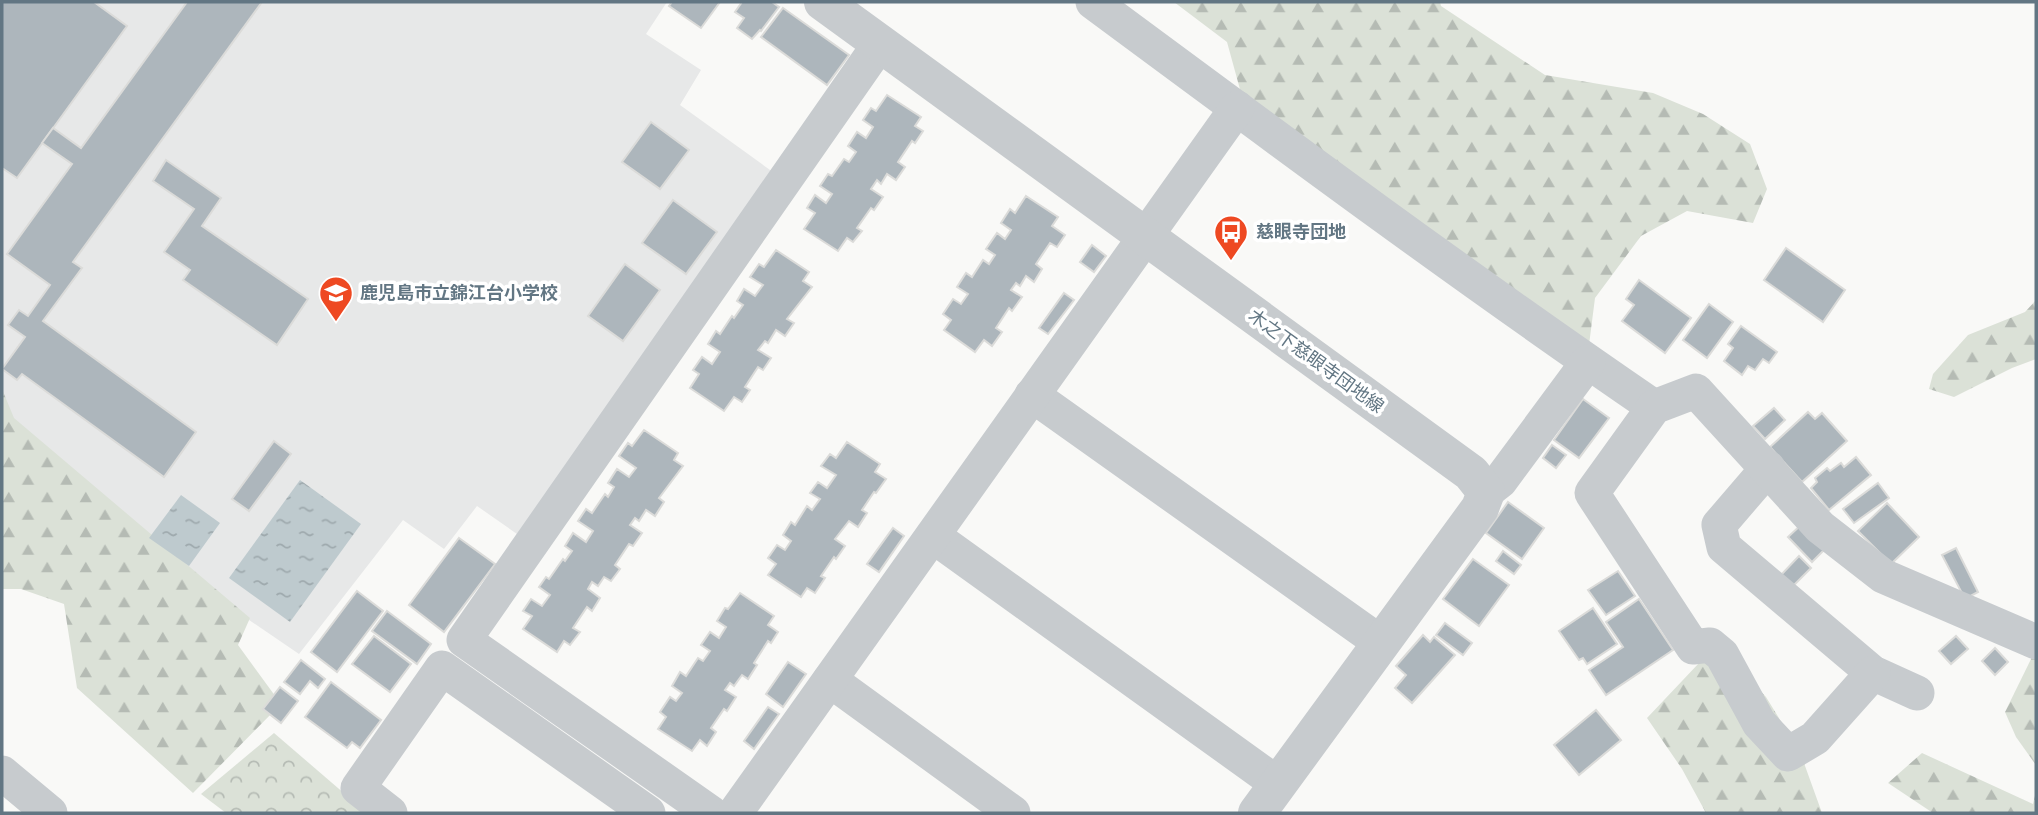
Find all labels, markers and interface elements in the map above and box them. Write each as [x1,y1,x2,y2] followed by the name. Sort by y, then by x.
[1212,213,1250,262] bus stop icon: 慈眼寺団地
[1256,222,1346,242] place label: 慈眼寺団地
[317,274,355,323] school or university icon: 鹿児島市立錦江台小学校
[360,283,558,303] place label: 鹿児島市立錦江台小学校
[1245,305,1387,417] street label: 木之下慈眼寺団地線

